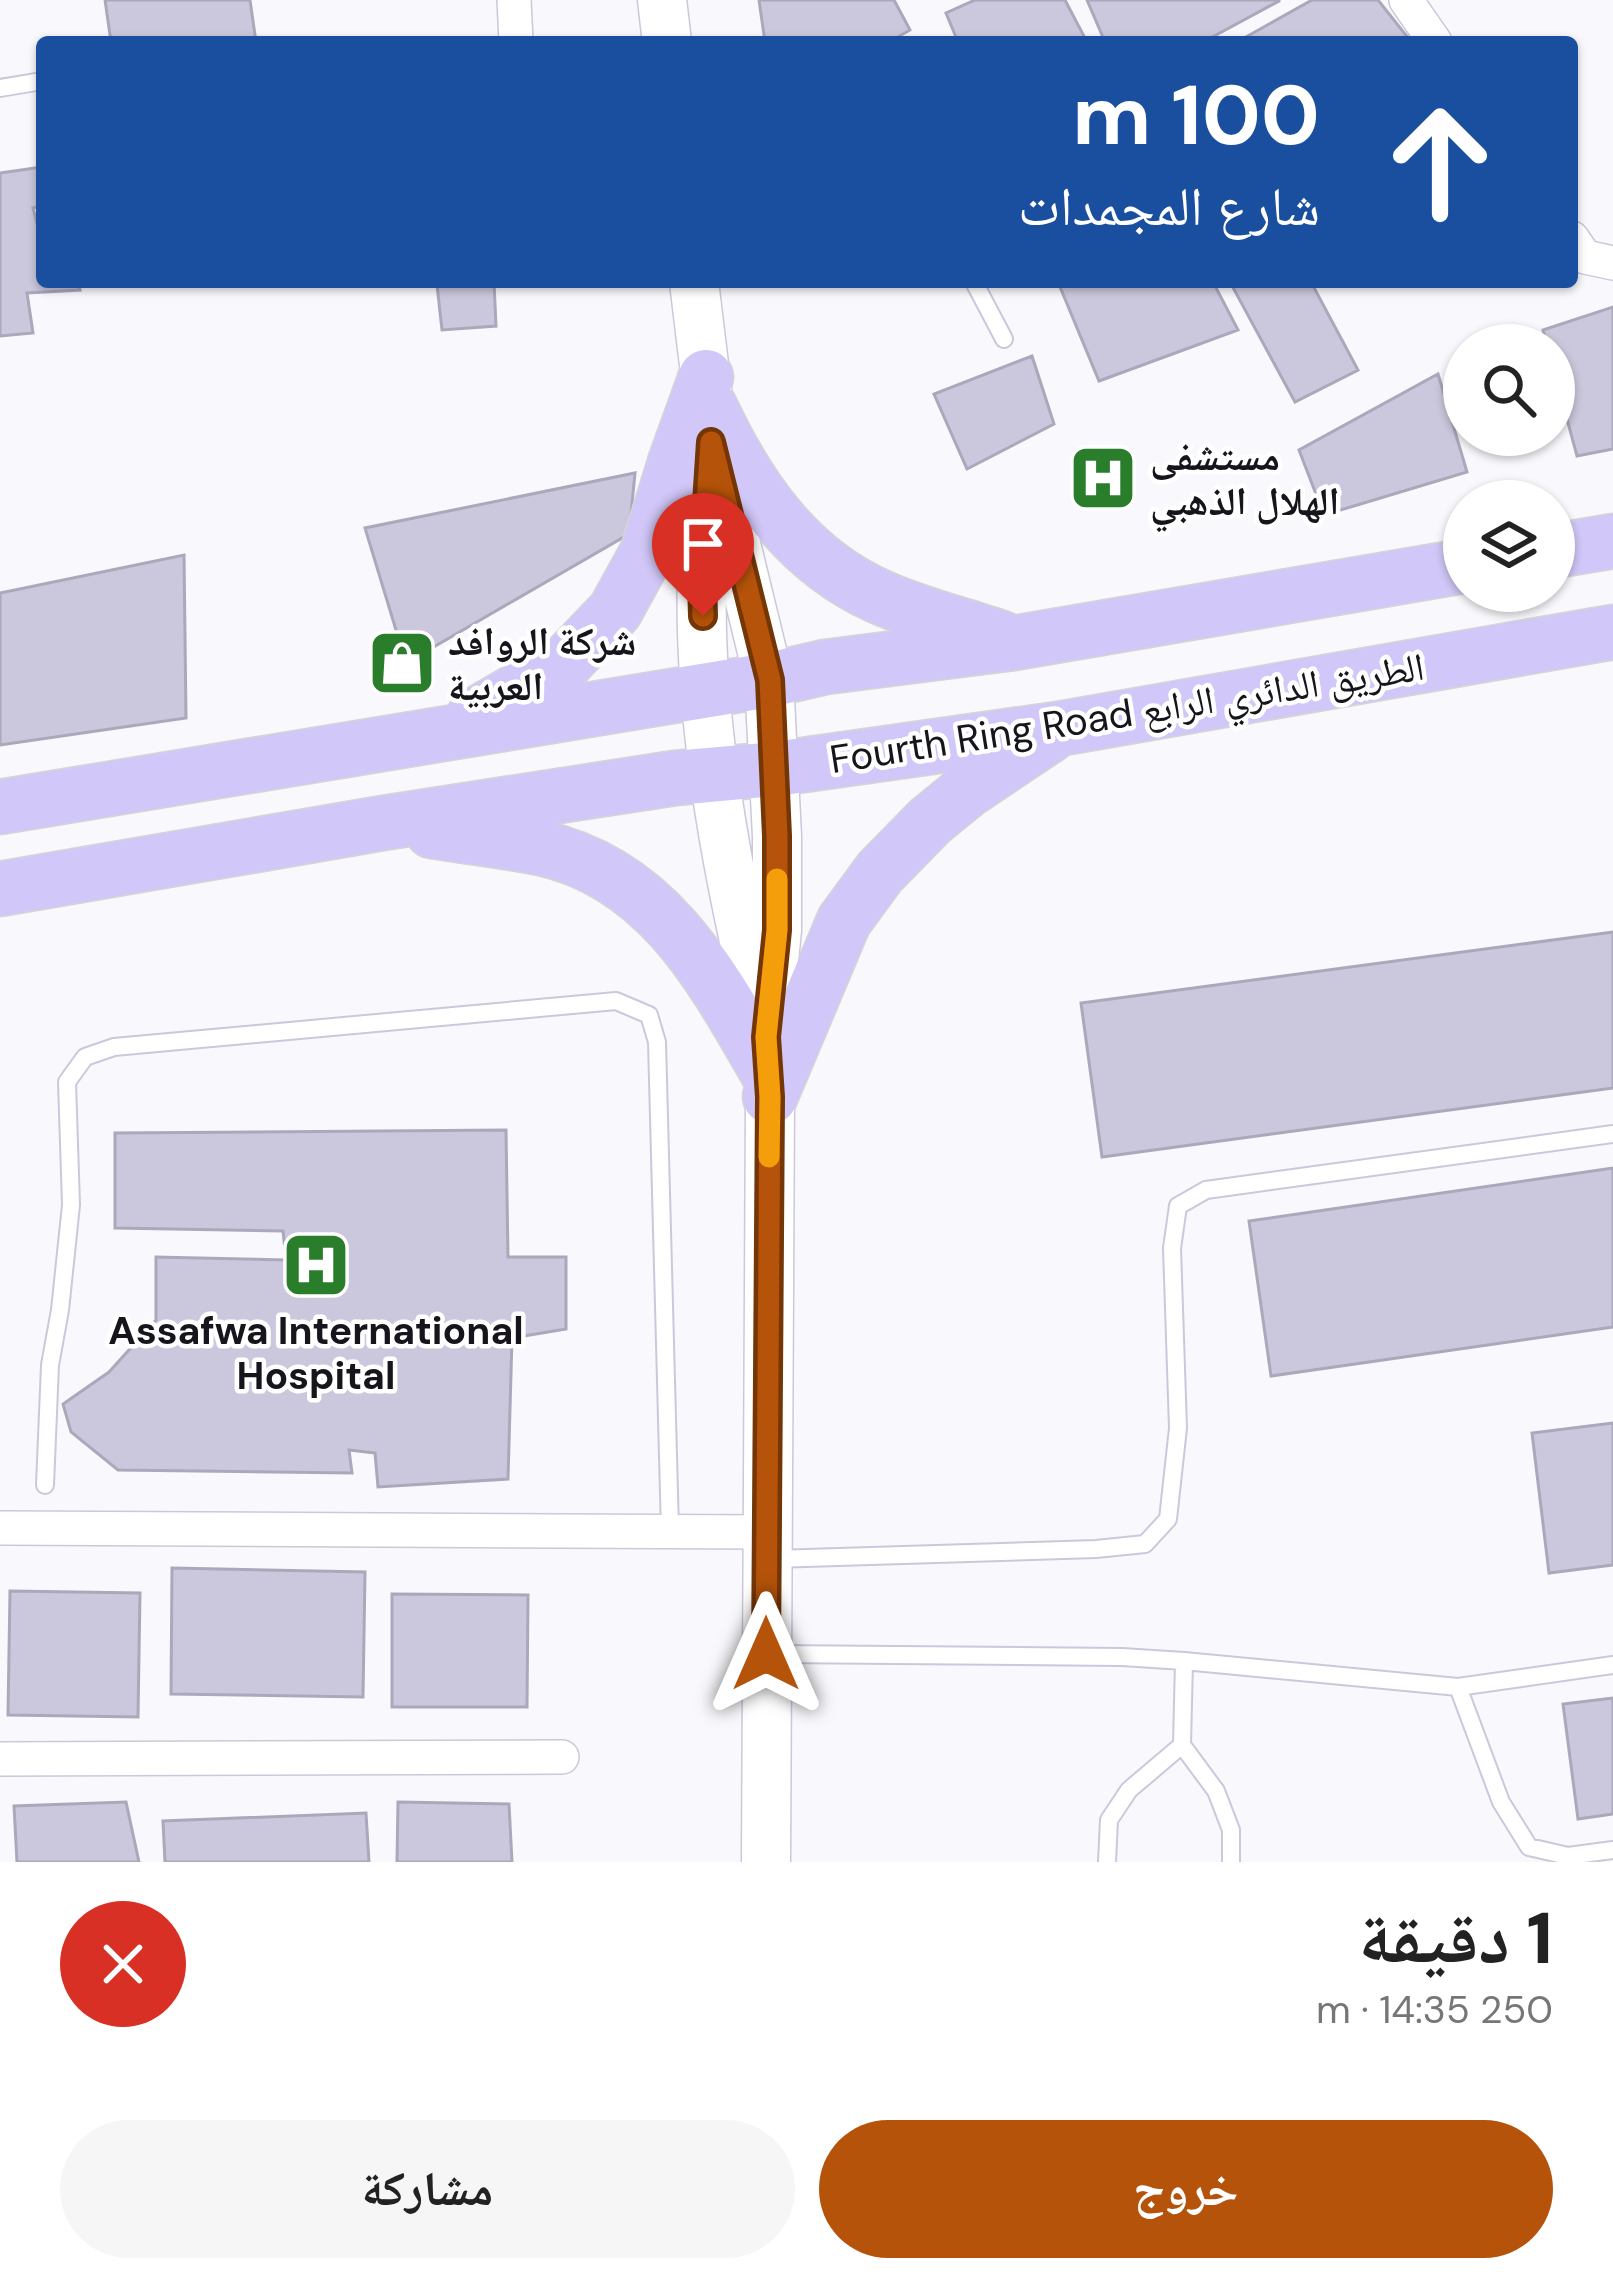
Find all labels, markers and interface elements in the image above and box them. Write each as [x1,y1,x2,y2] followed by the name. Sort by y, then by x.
[1072,61,1320,170] text: 100 m
[1362,84,1518,240] icon: ahead
[1018,171,1320,242] text: شارع المجمدات
[1443,324,1575,612] map controls
[1443,324,1575,456] button: search
[1150,431,1340,532] place label: مستشفى الهلال الذهبي
[1068,443,1138,513] hospital icon: مستشفى الهلال الذهبي
[1443,480,1575,612] button: layers
[652,493,754,616] pin
[670,511,736,577] icon: arrive
[448,616,636,712] place label: شركة الروافد العربية
[367,628,437,698] shop icon: شركة الروافد العربية
[826,641,1429,791] street label: Fourth Ring Road الطريق الدائري الرابع
[281,1230,351,1300] hospital icon: Assafwa International Hospital
[108,1305,524,1401] place label: Assafwa International Hospital
[703,1591,829,1717] position arrow
[1359,1892,1553,1985] text: 1 دقيقة
[60,1901,186,2027] button: close
[1316,1984,1553,2035] text: 250 m · 14:35
[60,2120,795,2258] button: مشاركة
[819,2120,1553,2258] button: خروج

